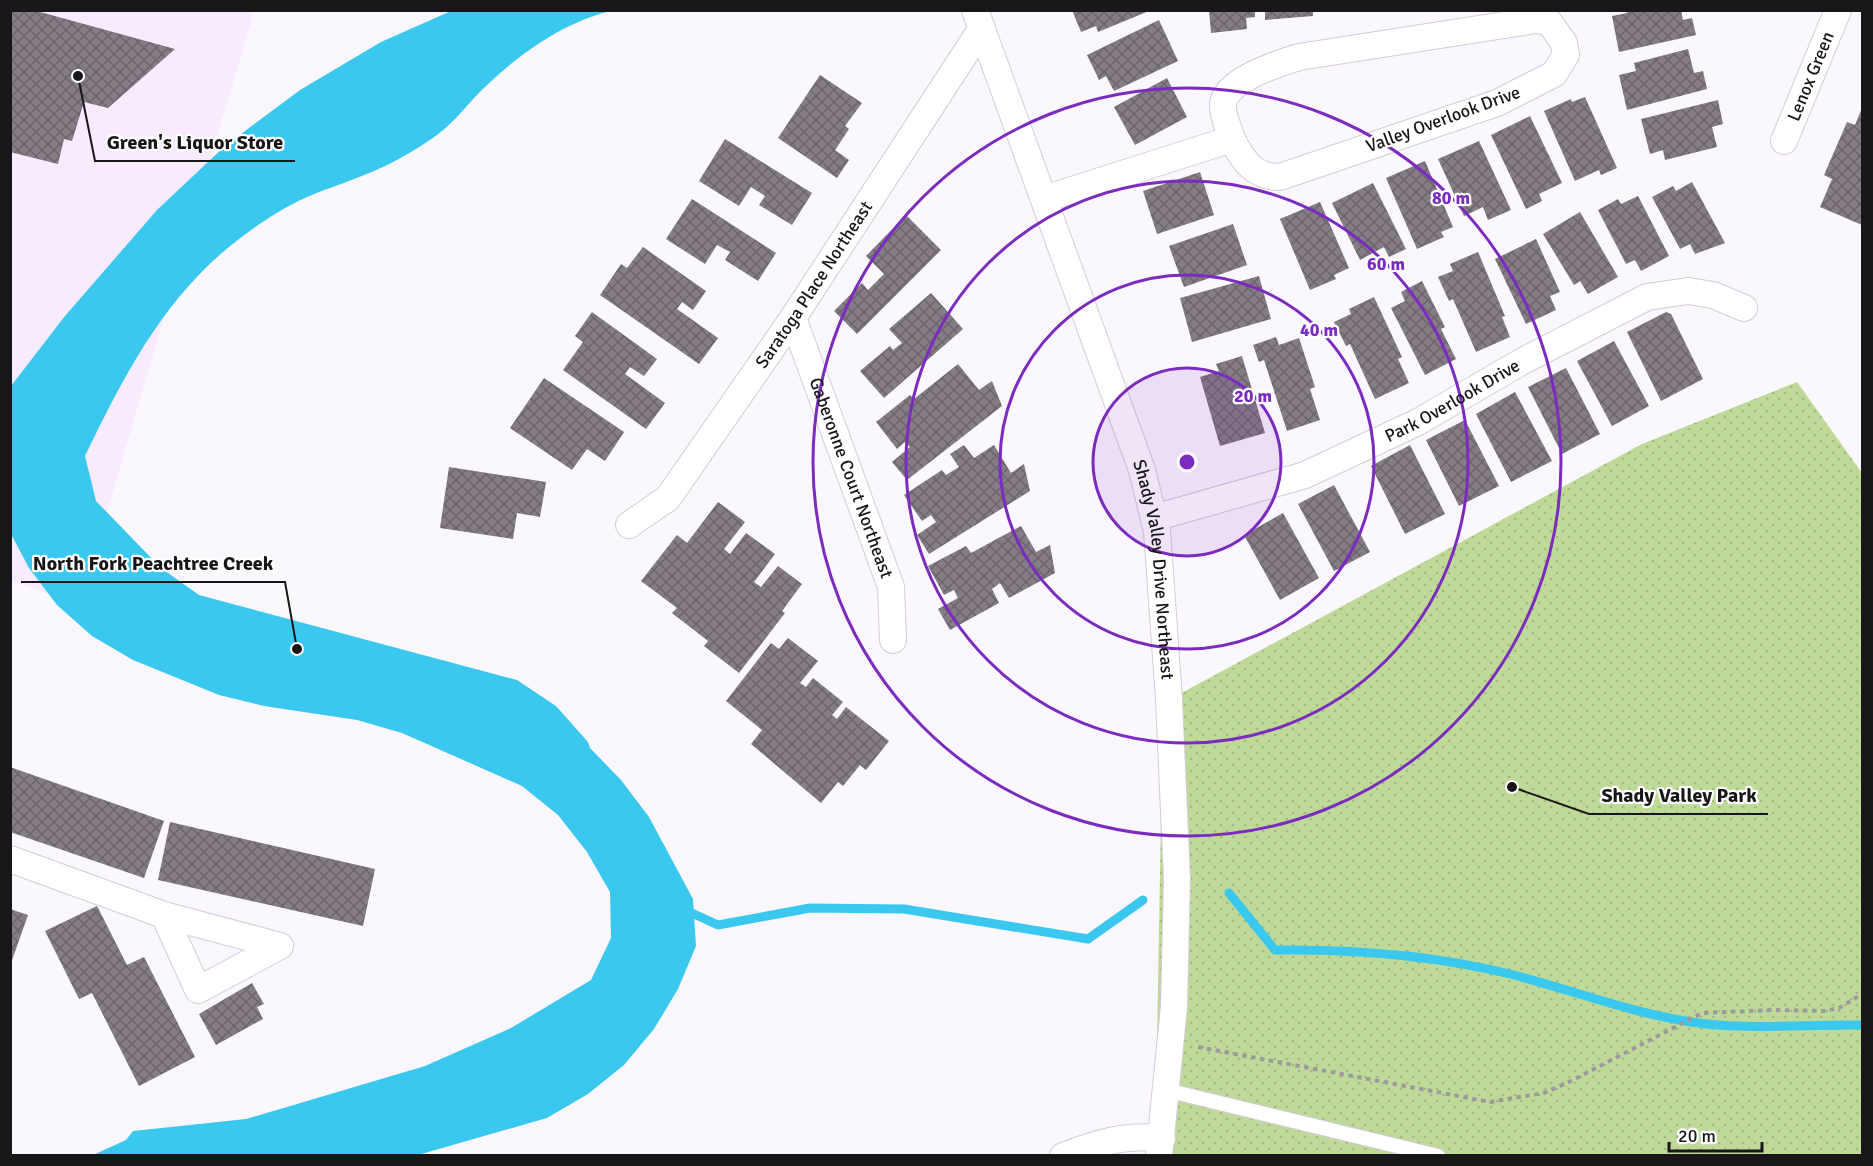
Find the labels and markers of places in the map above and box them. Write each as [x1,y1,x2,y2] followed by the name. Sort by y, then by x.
[95,123,295,161] callout: Green's Liquor Store
[1177,452,1197,472] centre of rings
[21,544,285,582] callout: North Fork Peachtree Creek
[1589,776,1768,814] callout: Shady Valley Park

